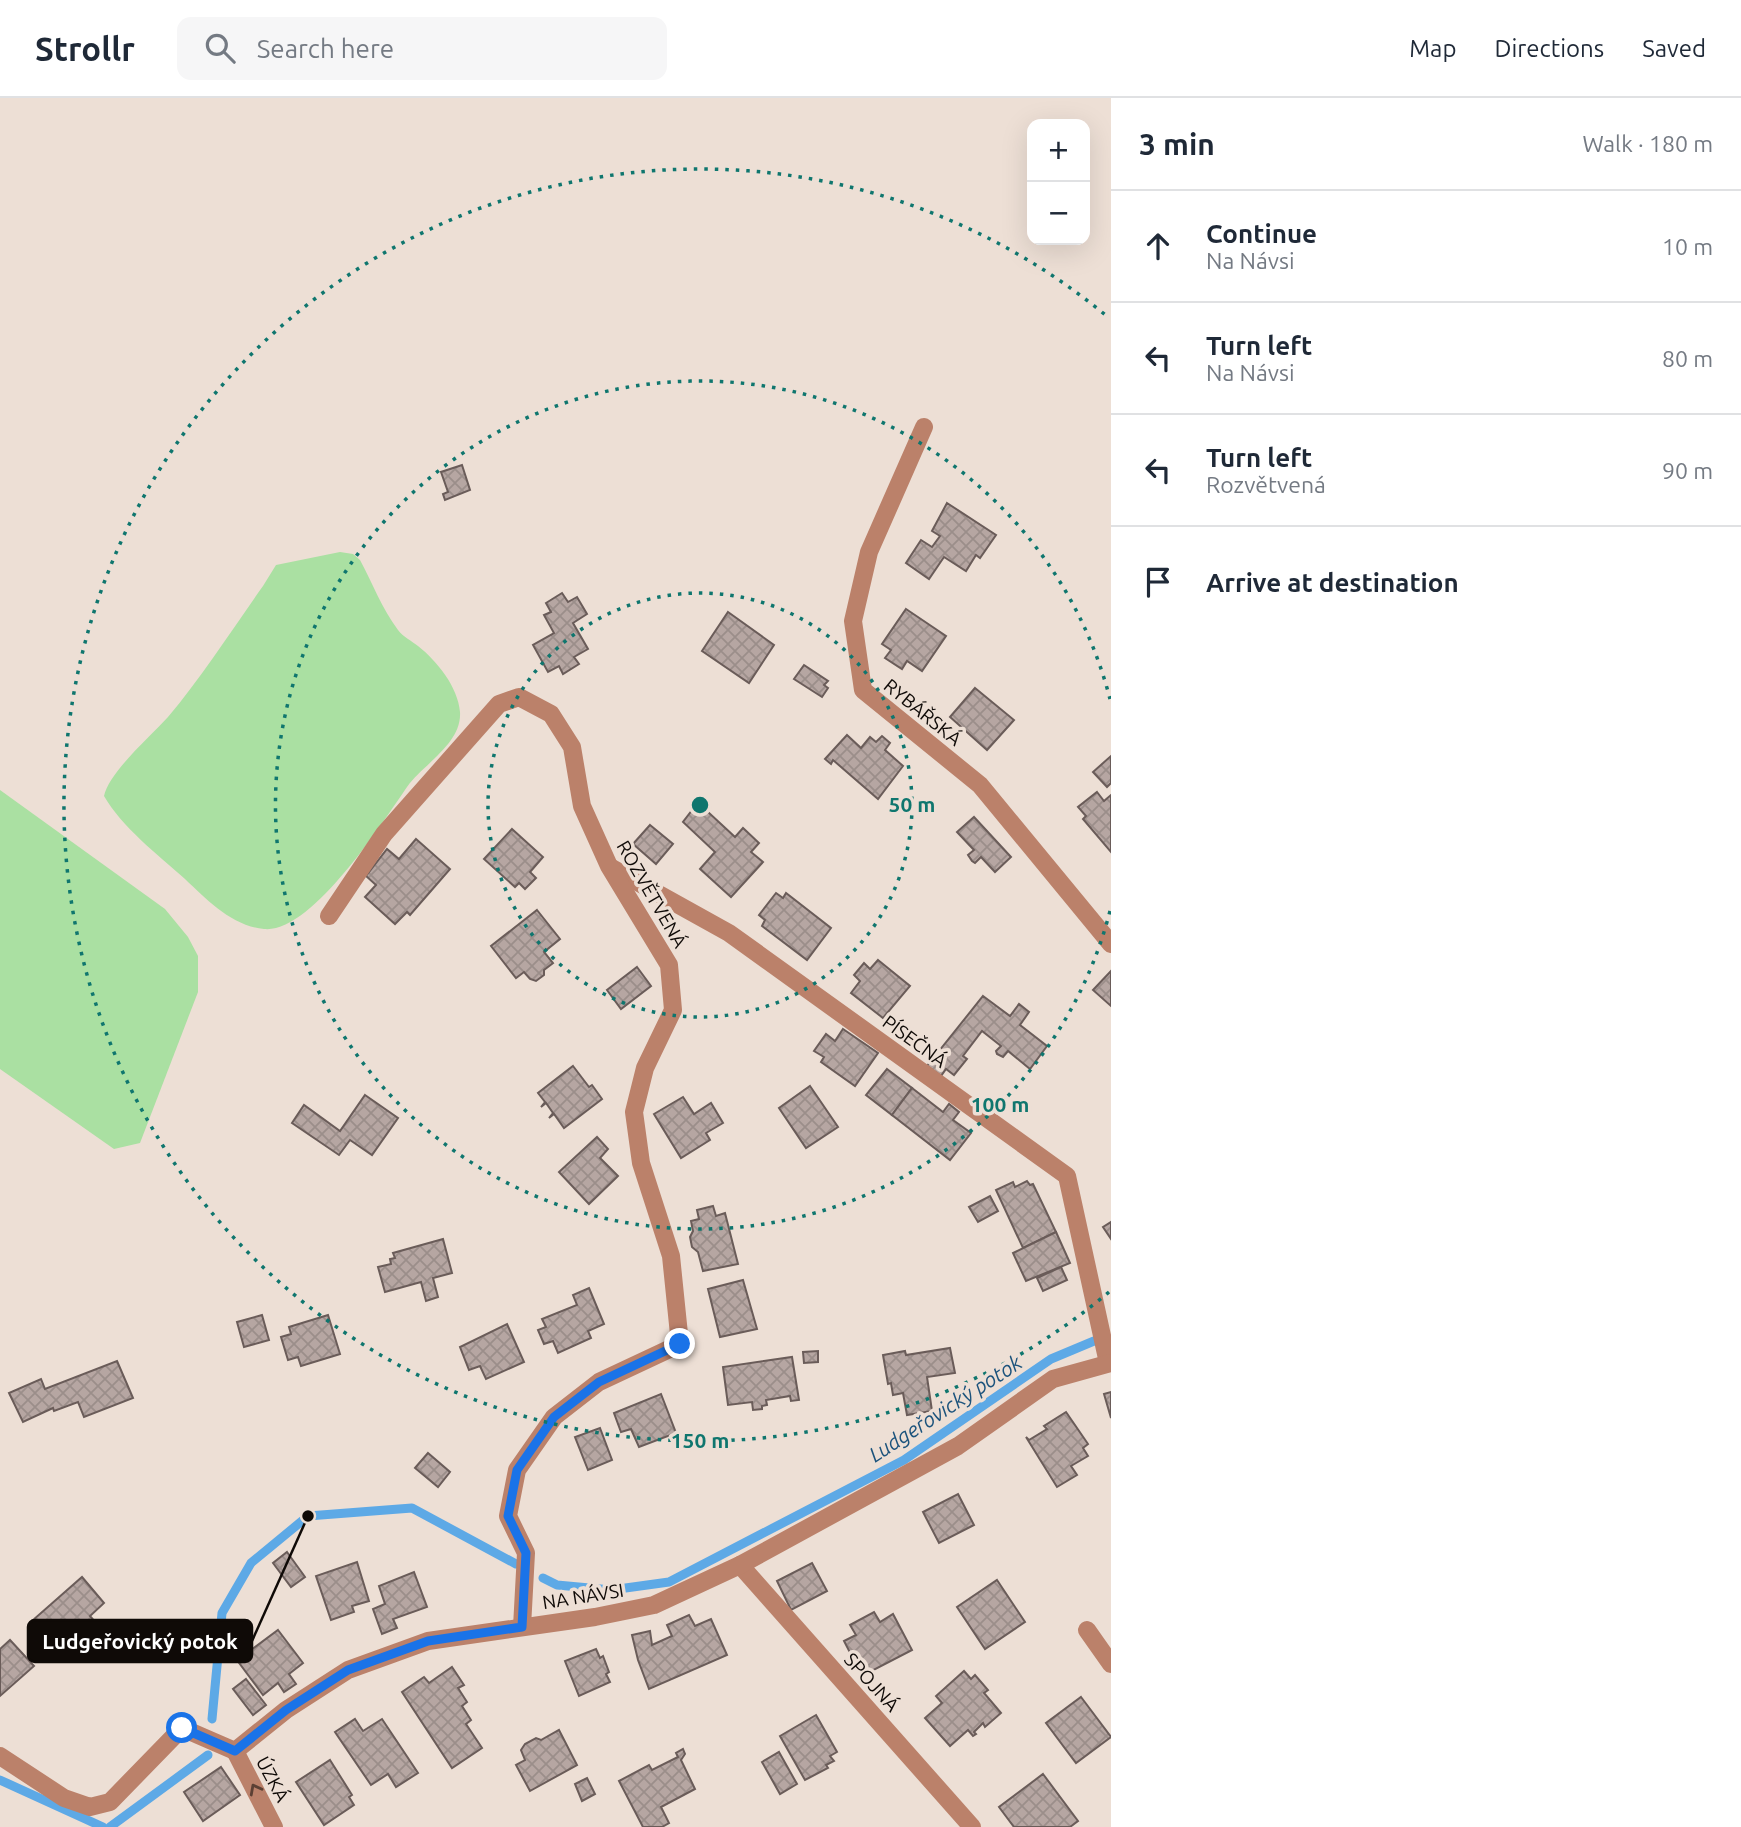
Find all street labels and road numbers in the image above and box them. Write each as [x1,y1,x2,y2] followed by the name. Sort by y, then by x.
[880,674,967,750] street label: RYBÁŘSKÁ
[612,837,692,952] street label: ROZVĚTVENÁ
[879,1010,952,1072] street label: PÍSEČNÁ
[541,1579,625,1613] street label: NA NÁVSI
[840,1648,904,1716] street label: SPOJNÁ
[252,1753,294,1806] street label: ÚZKÁ

